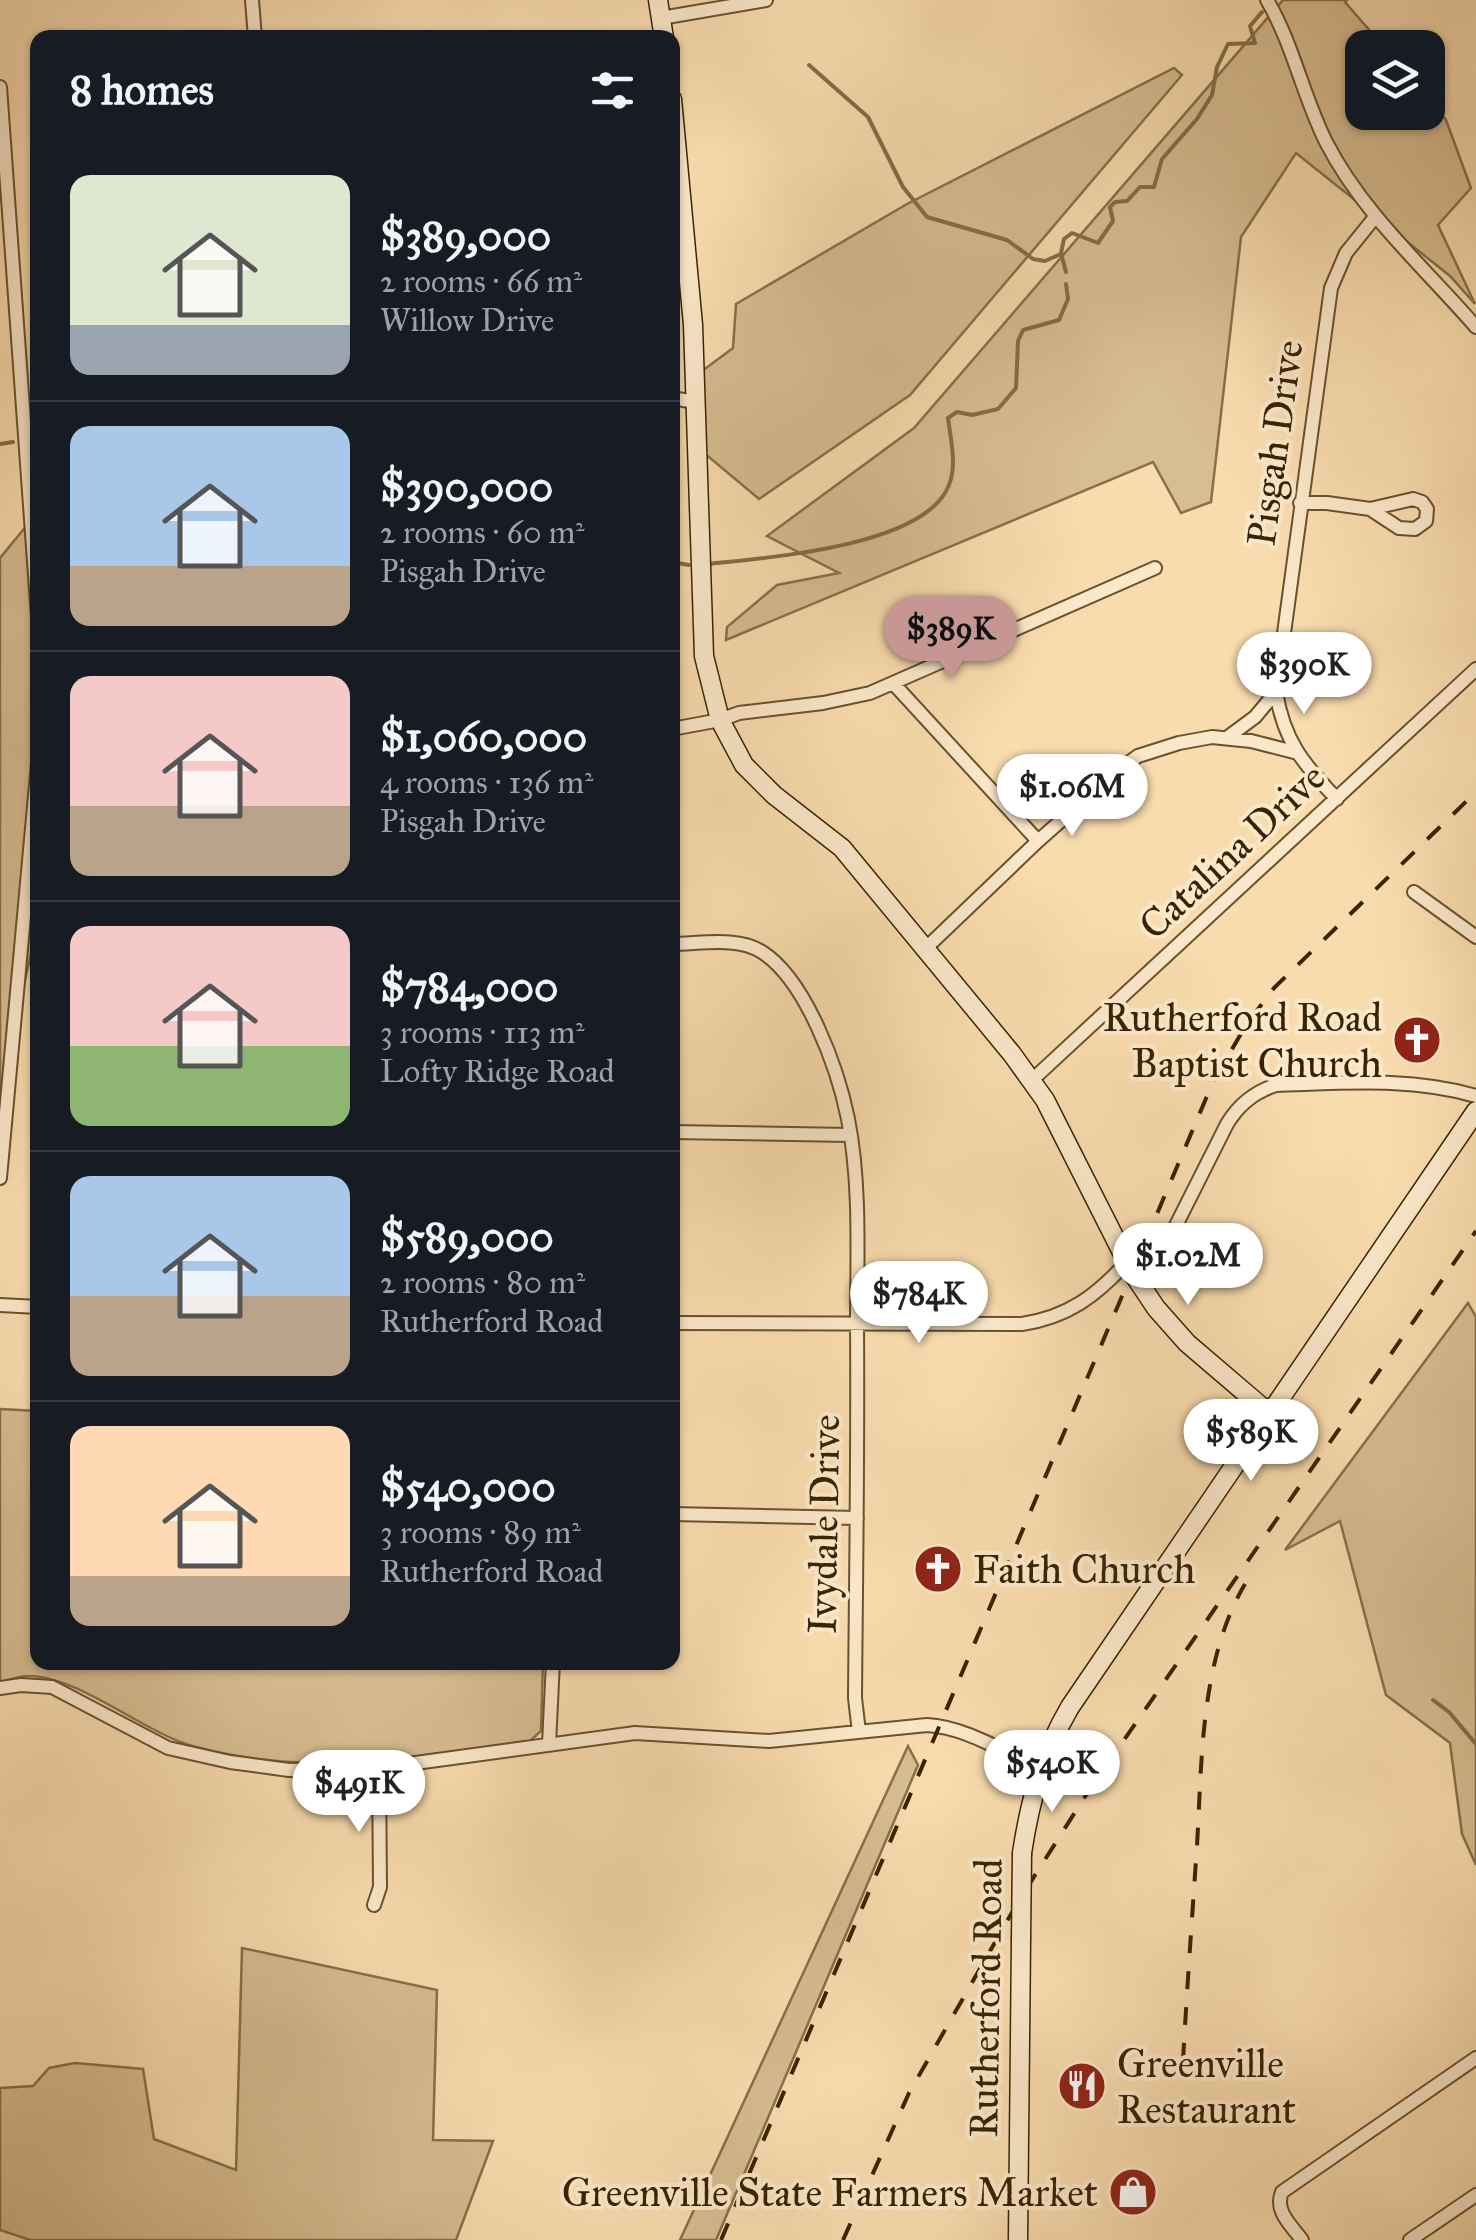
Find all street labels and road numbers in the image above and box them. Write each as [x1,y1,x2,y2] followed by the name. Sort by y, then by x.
[1236,337,1314,549] street label: Pisgah Drive
[1129,752,1335,950] street label: Catalina Drive
[798,1414,850,1634] street label: Ivydale Drive
[959,1858,1013,2138] street label: Rutherford Road

